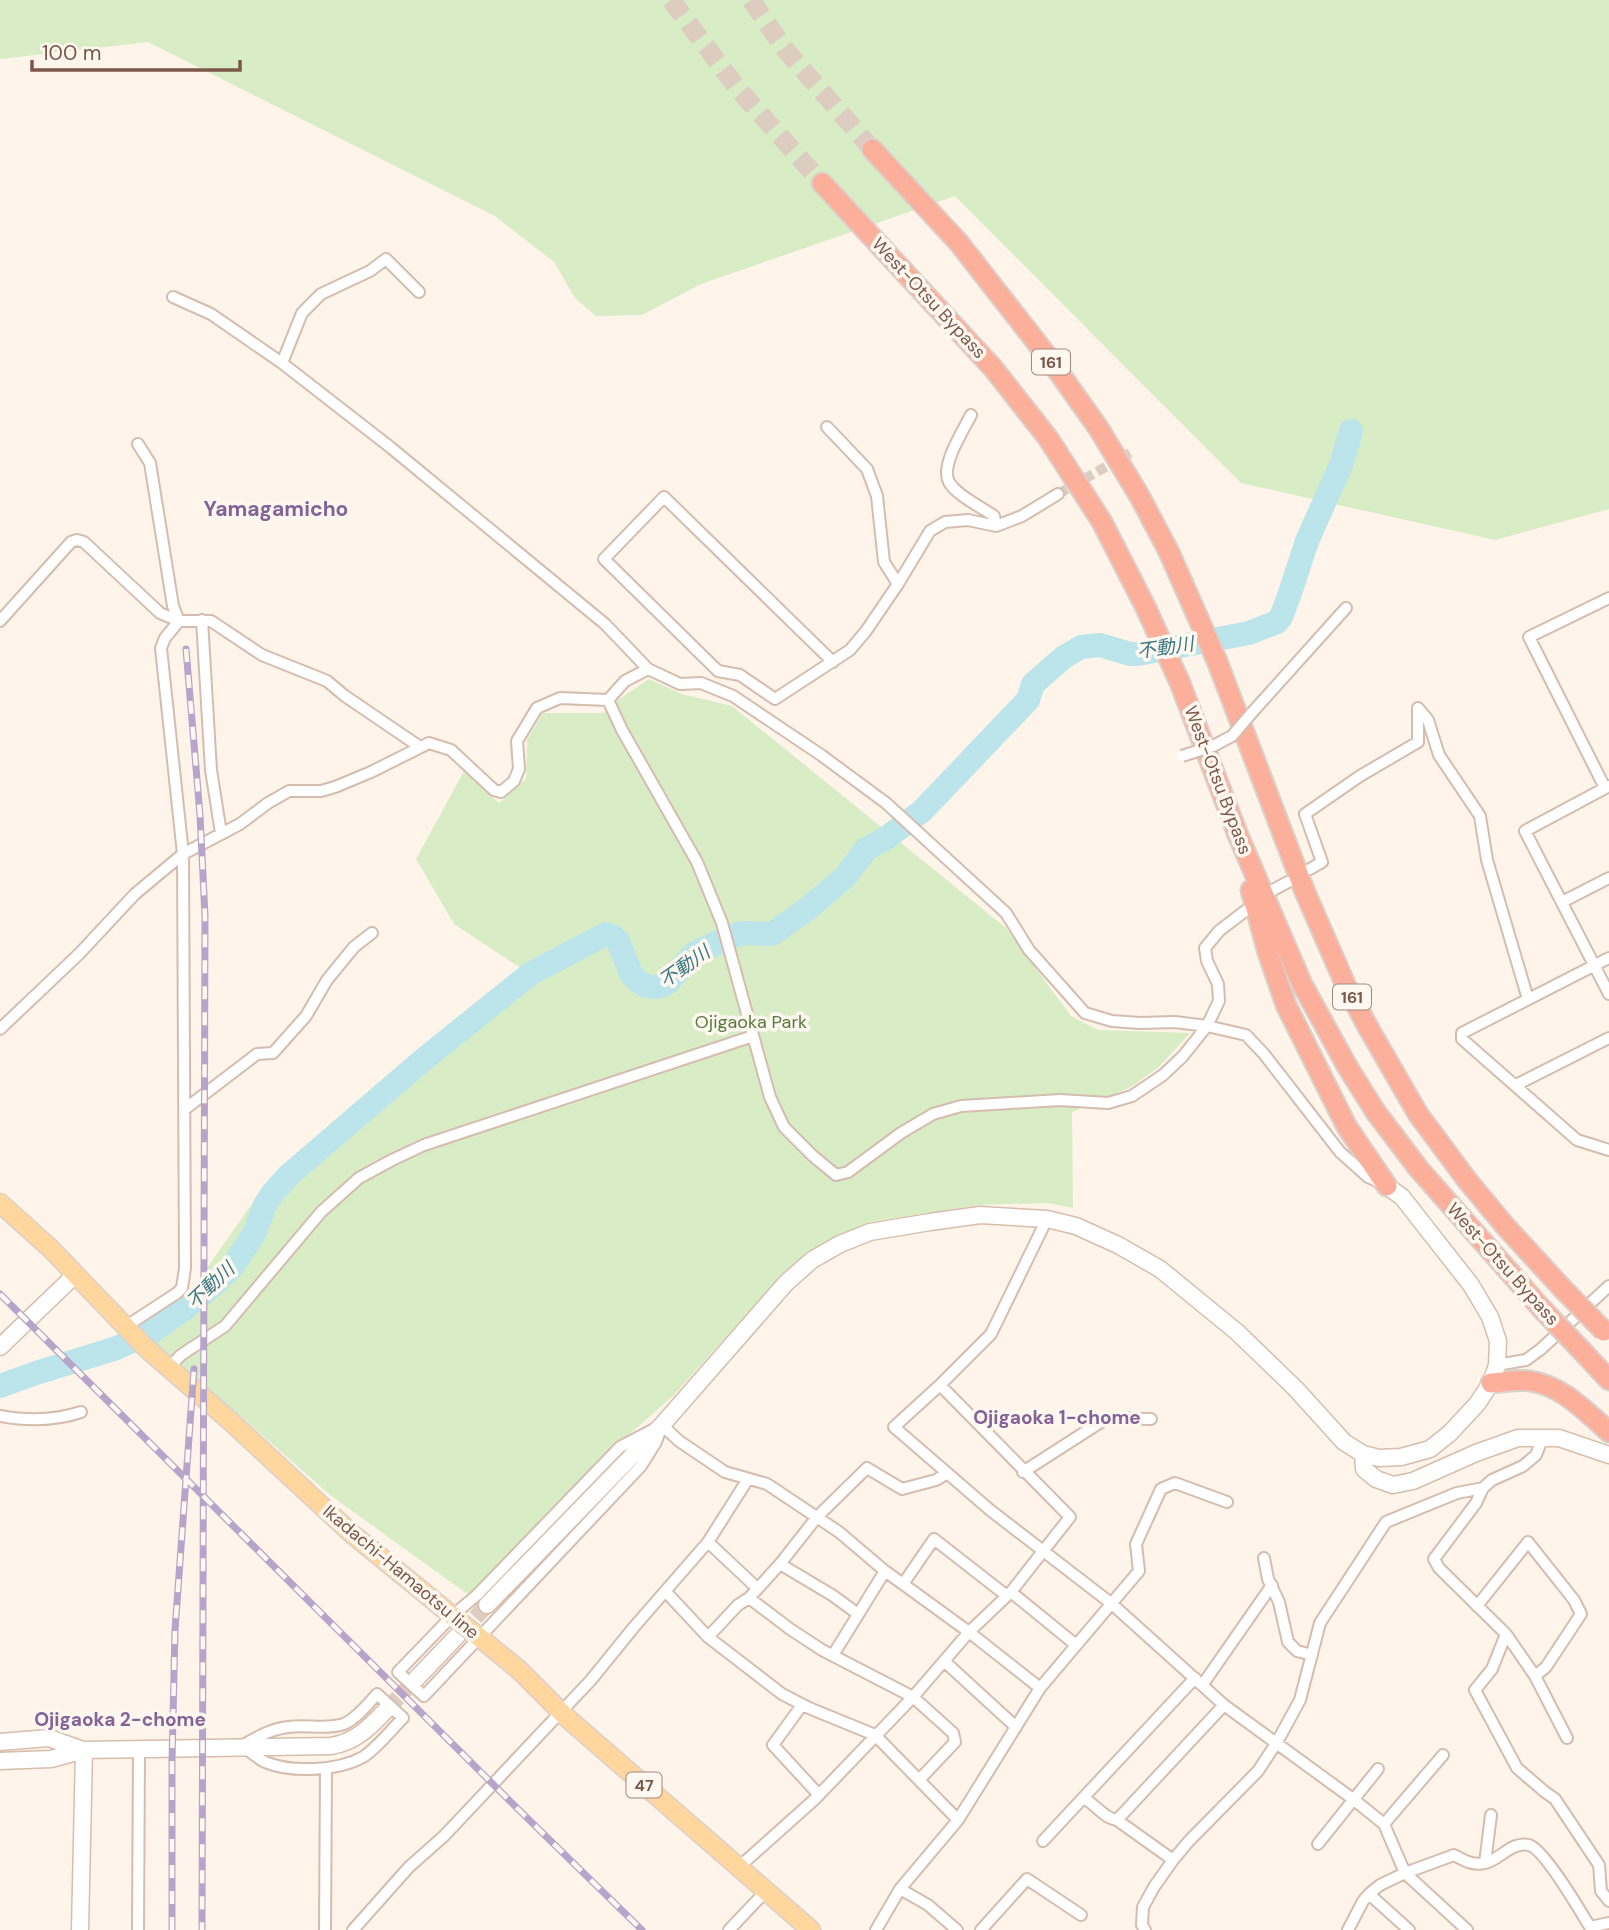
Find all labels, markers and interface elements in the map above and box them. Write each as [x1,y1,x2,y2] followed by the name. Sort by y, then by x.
[32,28,240,72] scale bar
[42,39,102,67] text: 100 m
[867,232,991,364] street label: West-Otsu Bypass
[1032,350,1070,374] road number: 161
[204,495,348,523] district label: Yamagamicho
[1135,631,1197,664] water label: 不動川
[1179,702,1257,858] street label: West-Otsu Bypass
[654,939,716,993] water label: 不動川
[1333,984,1371,1009] road number: 161
[695,1010,807,1034] park label: Ojigaoka Park
[1441,1198,1565,1330] street label: West-Otsu Bypass
[181,1255,241,1314] water label: 不動川
[973,1405,1141,1430] district label: Ojigaoka 1-chome
[318,1499,484,1645] street label: Ikadachi-Hamaotsu line
[34,1707,206,1732] district label: Ojigaoka 2-chome
[626,1772,662,1798] road number: 47

